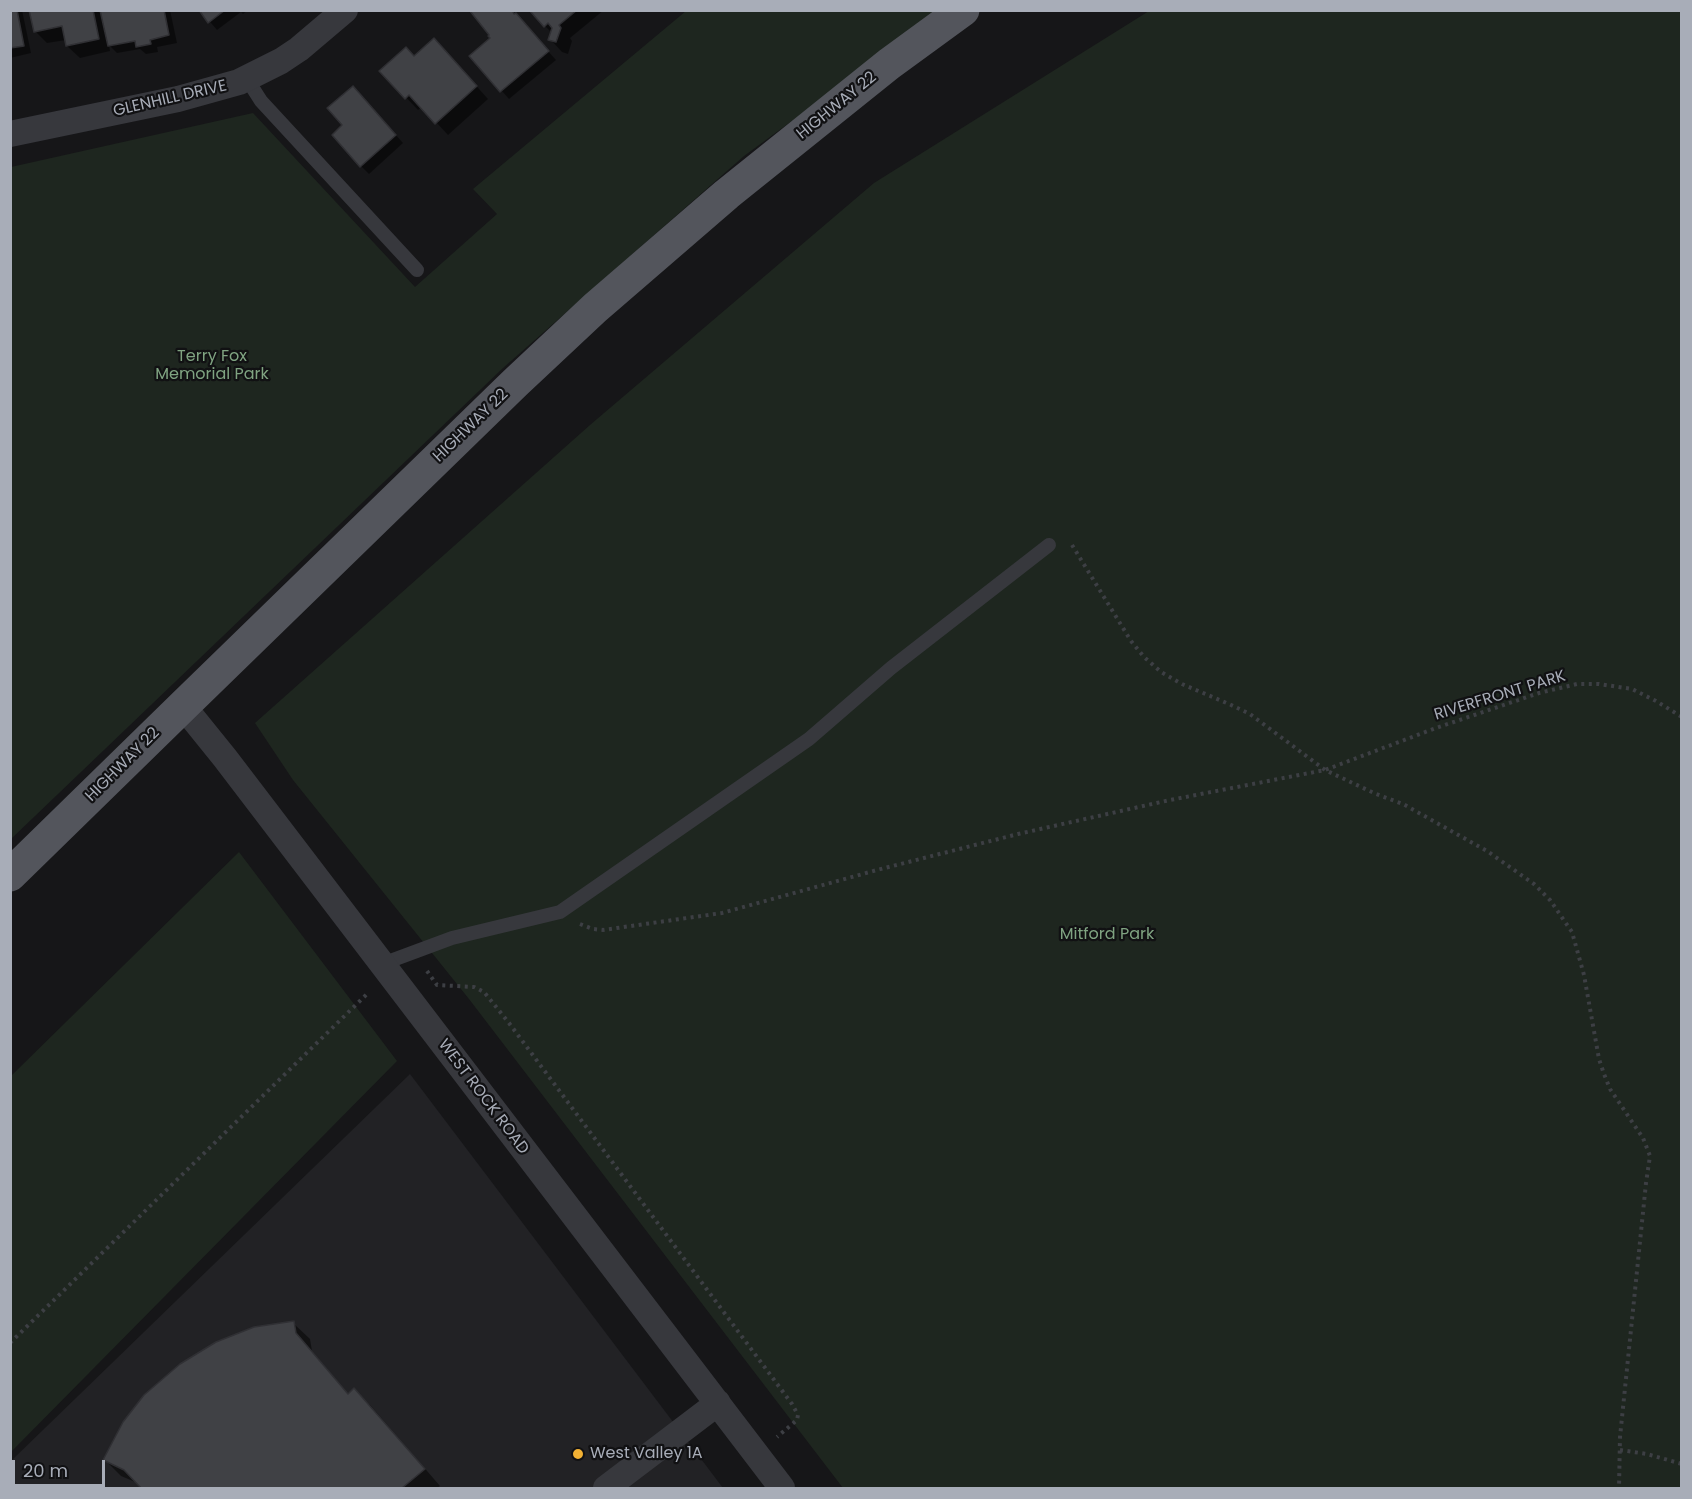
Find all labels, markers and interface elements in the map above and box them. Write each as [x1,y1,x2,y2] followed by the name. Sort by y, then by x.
[793,68,881,144] street label: HIGHWAY 22
[111,77,229,121] street label: GLENHILL DRIVE
[155,347,269,385] park label: Terry Fox Memorial Park
[429,385,513,467] street label: HIGHWAY 22
[1432,667,1568,725] street label: RIVERFRONT PARK
[82,724,164,806] street label: HIGHWAY 22
[1060,925,1154,945] park label: Mitford Park
[433,1036,533,1158] street label: WEST ROCK ROAD
[590,1444,703,1464] place label: West Valley 1A
[571,1447,585,1461] marker: West Valley 1A
[15,1448,108,1486] scale bar
[23,1458,68,1483] text: 20 m

